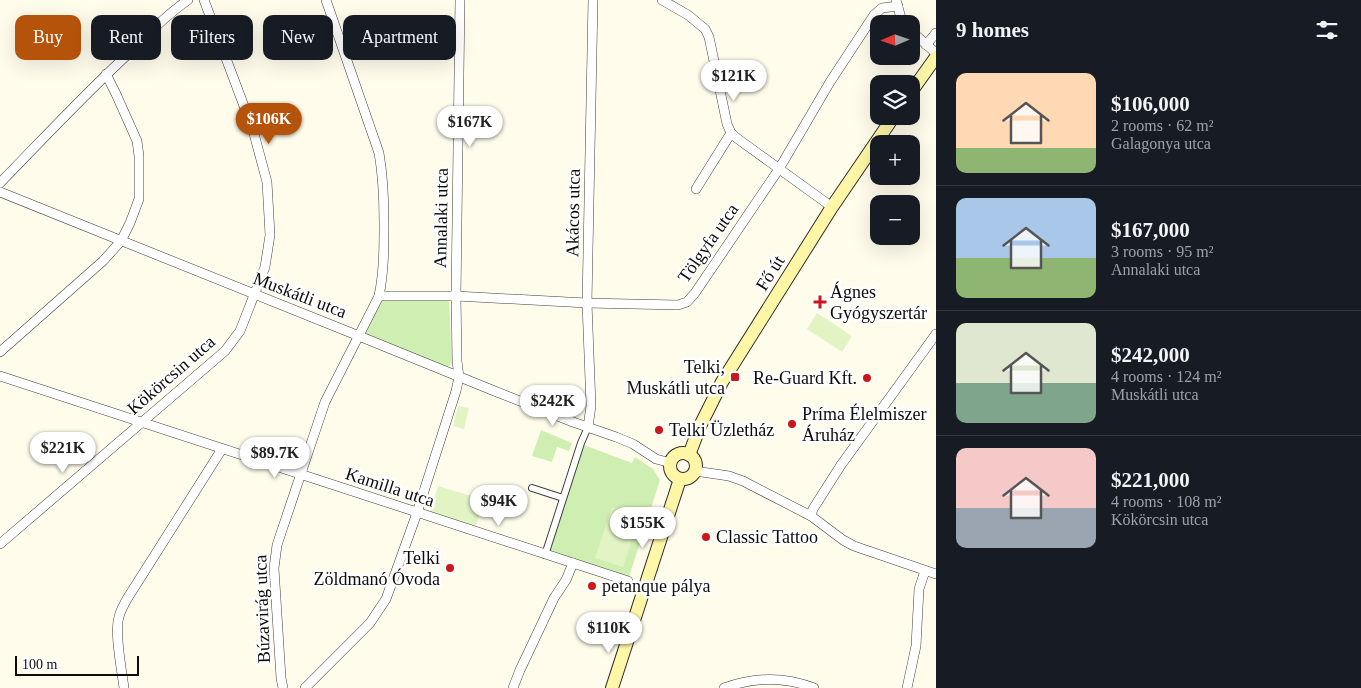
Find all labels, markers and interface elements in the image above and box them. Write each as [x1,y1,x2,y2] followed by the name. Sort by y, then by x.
[15,15,81,60] chip: Buy
[91,15,161,60] chip: Rent
[171,15,253,60] chip: Filters
[263,15,333,60] chip: New
[343,15,456,60] chip: Apartment
[870,15,920,65] north arrow
[870,15,920,245] map controls
[1313,16,1341,44] icon: filters
[956,18,1029,42] text: 9 homes
[699,59,769,102] pin: $121K
[712,67,756,84] text: $121K
[870,75,920,125] button: layers
[1111,92,1190,116] text: $106,000
[996,93,1056,153] icon: home
[234,102,304,145] pin: $106K
[435,106,505,148] pin: $167K
[247,110,291,127] text: $106K
[448,113,492,130] text: $167K
[1111,117,1214,134] text: 2 rooms · 62 m²
[870,135,920,185] button: +
[1111,135,1211,152] text: Galagonya utca
[430,168,452,268] street label: Annalaki utca
[562,169,584,257] street label: Akácos utca
[870,195,920,245] button: −
[674,200,742,286] street label: Tölgyfa utca
[996,218,1056,278] icon: home
[1111,218,1190,242] text: $167,000
[1111,243,1214,260] text: 3 rooms · 95 m²
[752,252,788,294] street label: Fő út
[1111,261,1200,278] text: Annalaki utca
[250,268,350,322] street label: Muskátli utca
[830,281,927,323] place label: Ágnes Gyógyszertár
[814,296,826,308] marker: Ágnes Gyógyszertár
[123,332,219,418] street label: Kökörcsin utca
[996,343,1056,403] icon: home
[1111,343,1190,367] text: $242,000
[627,357,725,398] place label: Telki, Muskátli utca
[753,368,857,388] place label: Re-Guard Kft.
[1111,368,1222,385] text: 4 rooms · 124 m²
[729,371,741,383] marker: Telki, Muskátli utca
[861,372,873,384] marker: Re-Guard Kft.
[518,384,588,427] pin: $242K
[1111,386,1199,403] text: Muskátli utca
[531,392,575,409] text: $242K
[802,403,926,445] place label: Príma Élelmiszer Áruház
[786,418,798,430] marker: Príma Élelmiszer Áruház
[669,420,774,440] place label: Telki Üzletház
[653,424,665,436] marker: Telki Üzletház
[28,432,98,474] pin: $221K
[234,436,316,479] pin: $89.7K
[41,439,85,456] text: $221K
[251,444,299,461] text: $89.7K
[343,463,437,511] street label: Kamilla utca
[996,468,1056,528] icon: home
[1111,468,1190,492] text: $221,000
[469,484,529,527] pin: $94K
[481,492,517,509] text: $94K
[1111,493,1222,510] text: 4 rooms · 108 m²
[608,506,678,549] pin: $155K
[1111,511,1208,528] text: Kökörcsin utca
[621,514,665,531] text: $155K
[716,527,818,547] place label: Classic Tattoo
[700,531,712,543] marker: Classic Tattoo
[314,548,440,589] place label: Telki Zöldmanó Óvoda
[250,554,274,664] street label: Búzavirág utca
[444,562,456,574] marker: Telki Zöldmanó Óvoda
[602,576,710,596] place label: petanque pálya
[586,580,598,592] marker: petanque pálya
[574,612,644,654] pin: $110K
[587,619,631,636] text: $110K
[15,653,139,676] scale bar
[22,657,57,672] text: 100 m

